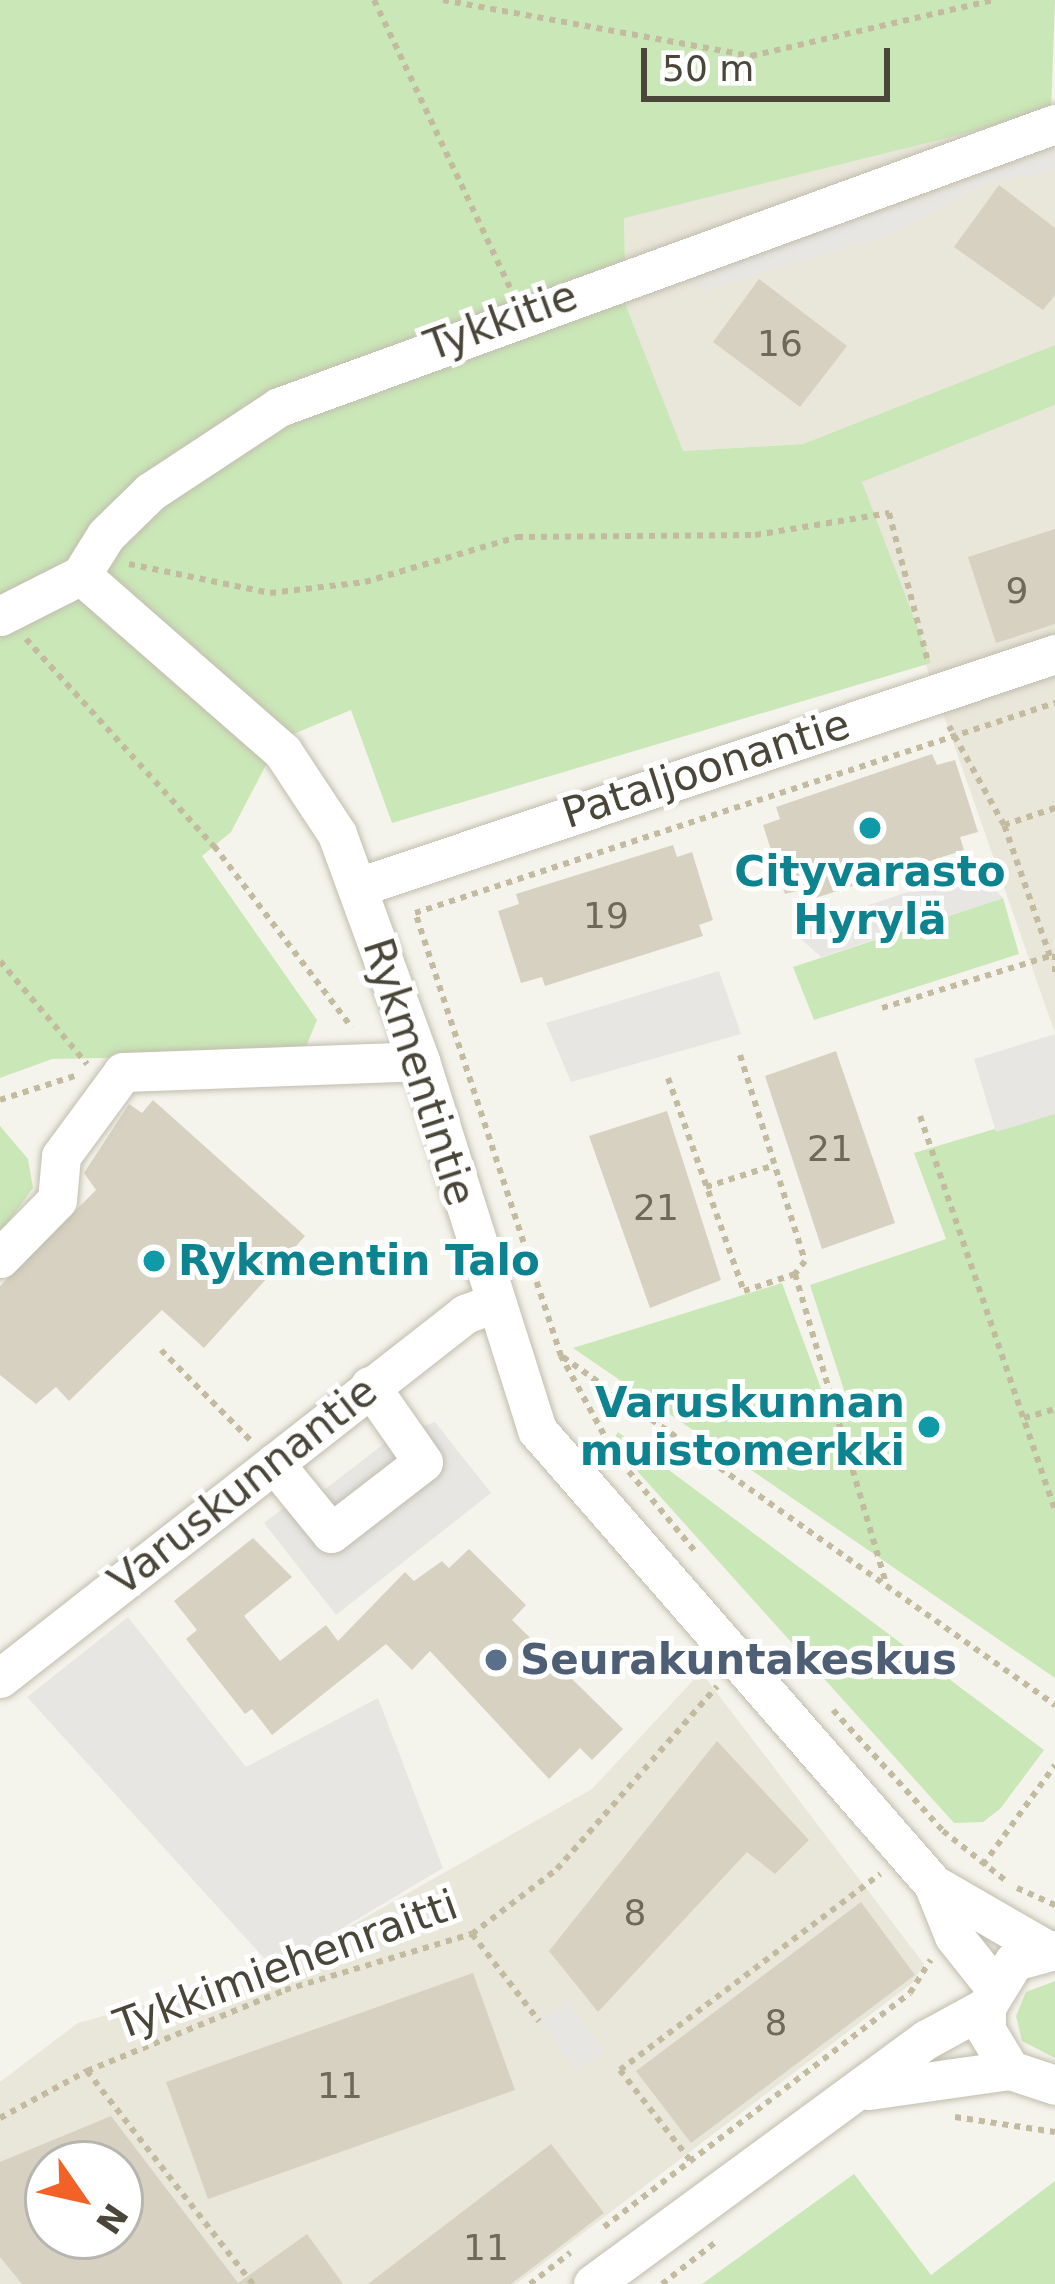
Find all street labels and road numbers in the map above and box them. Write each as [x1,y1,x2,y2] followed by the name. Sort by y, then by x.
[418,270,584,372] street label: Tykkitie
[556,699,856,839] street label: Pataljoonantie
[352,932,486,1212] street label: Rykmentintie
[99,1366,387,1606] street label: Varuskunnantie
[108,1880,464,2050] street label: Tykkimiehenraitti

